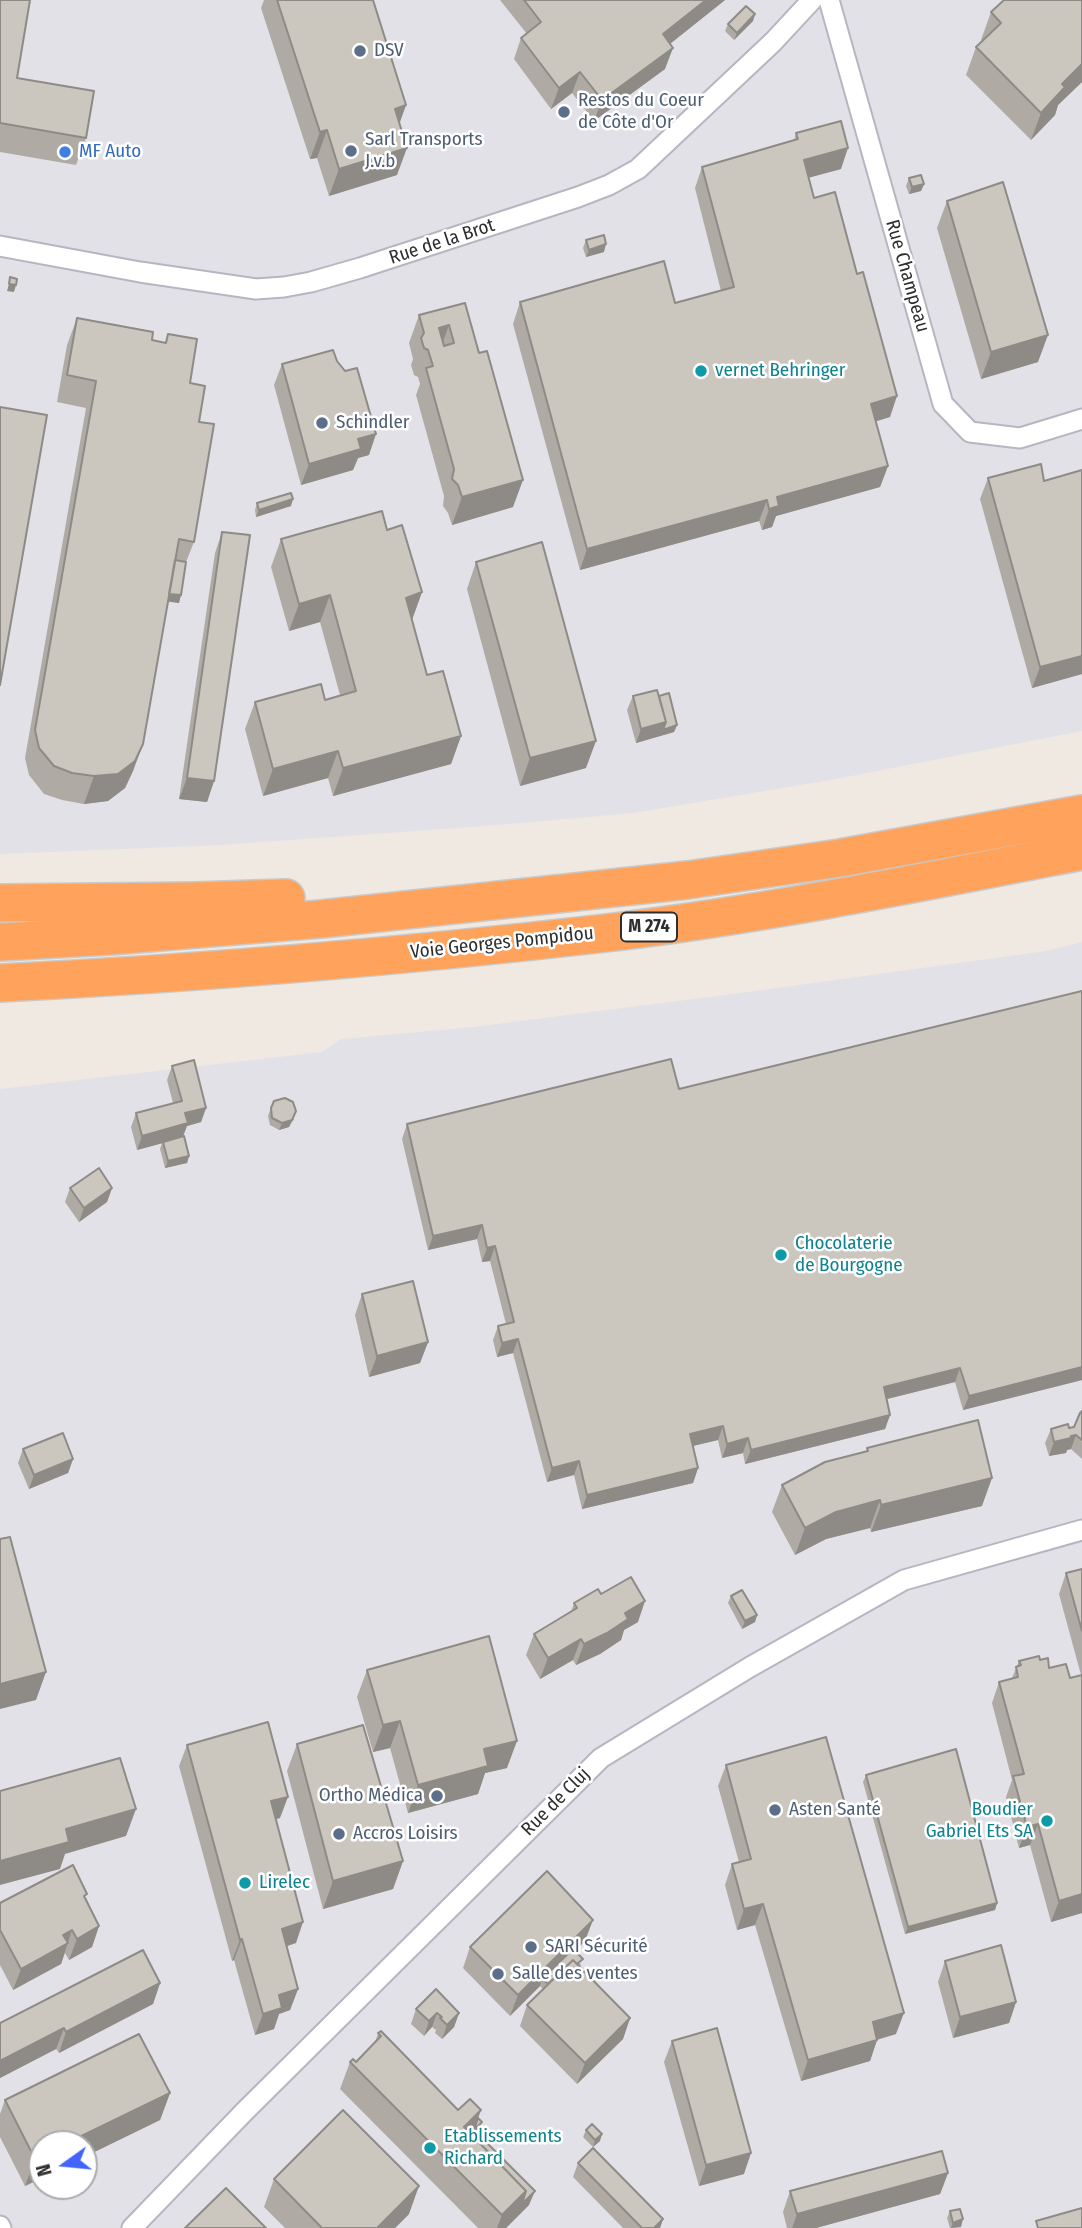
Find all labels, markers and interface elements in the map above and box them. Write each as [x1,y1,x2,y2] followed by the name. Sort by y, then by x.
[374,40,404,62] place label: DSV
[352,43,368,59] marker: DSV
[578,90,704,134] place label: Restos du Coeur de Côte d'Or
[556,104,572,120] marker: Restos du Coeur de Côte d'Or
[365,129,483,173] place label: Sarl Transports J.v.b
[79,141,141,163] place label: MF Auto
[343,143,359,159] marker: Sarl Transports J.v.b
[57,144,73,160] marker: MF Auto
[386,214,498,270] street label: Rue de la Brot
[880,217,934,335] street label: Rue Champeau
[715,360,845,382] place label: vernet Behringer
[693,363,709,379] marker: vernet Behringer
[336,412,409,434] place label: Schindler
[314,415,330,431] marker: Schindler
[621,912,677,942] road number: M 274
[409,922,595,964] street label: Voie Georges Pompidou
[795,1233,903,1277] place label: Chocolaterie de Bourgogne
[773,1247,789,1263] marker: Chocolaterie de Bourgogne
[517,1763,595,1841] street label: Rue de Cluj
[319,1785,423,1807] place label: Ortho Médica
[429,1788,445,1804] marker: Ortho Médica
[789,1799,881,1821] place label: Asten Santé
[926,1799,1033,1843] place label: Boudier Gabriel Ets SA
[767,1802,783,1818] marker: Asten Santé
[1039,1813,1055,1829] marker: Boudier Gabriel Ets SA
[353,1823,458,1845] place label: Accros Loisirs
[331,1826,347,1842] marker: Accros Loisirs
[259,1872,310,1894] place label: Lirelec
[237,1875,253,1891] marker: Lirelec
[545,1936,648,1958] place label: SARI Sécurité
[523,1939,539,1955] marker: SARI Sécurité
[512,1963,638,1985] place label: Salle des ventes
[490,1966,506,1982] marker: Salle des ventes
[444,2126,562,2170] place label: Etablissements Richard
[28,2130,98,2200] north arrow
[422,2140,438,2156] marker: Etablissements Richard
[32,2162,57,2179] text: N

